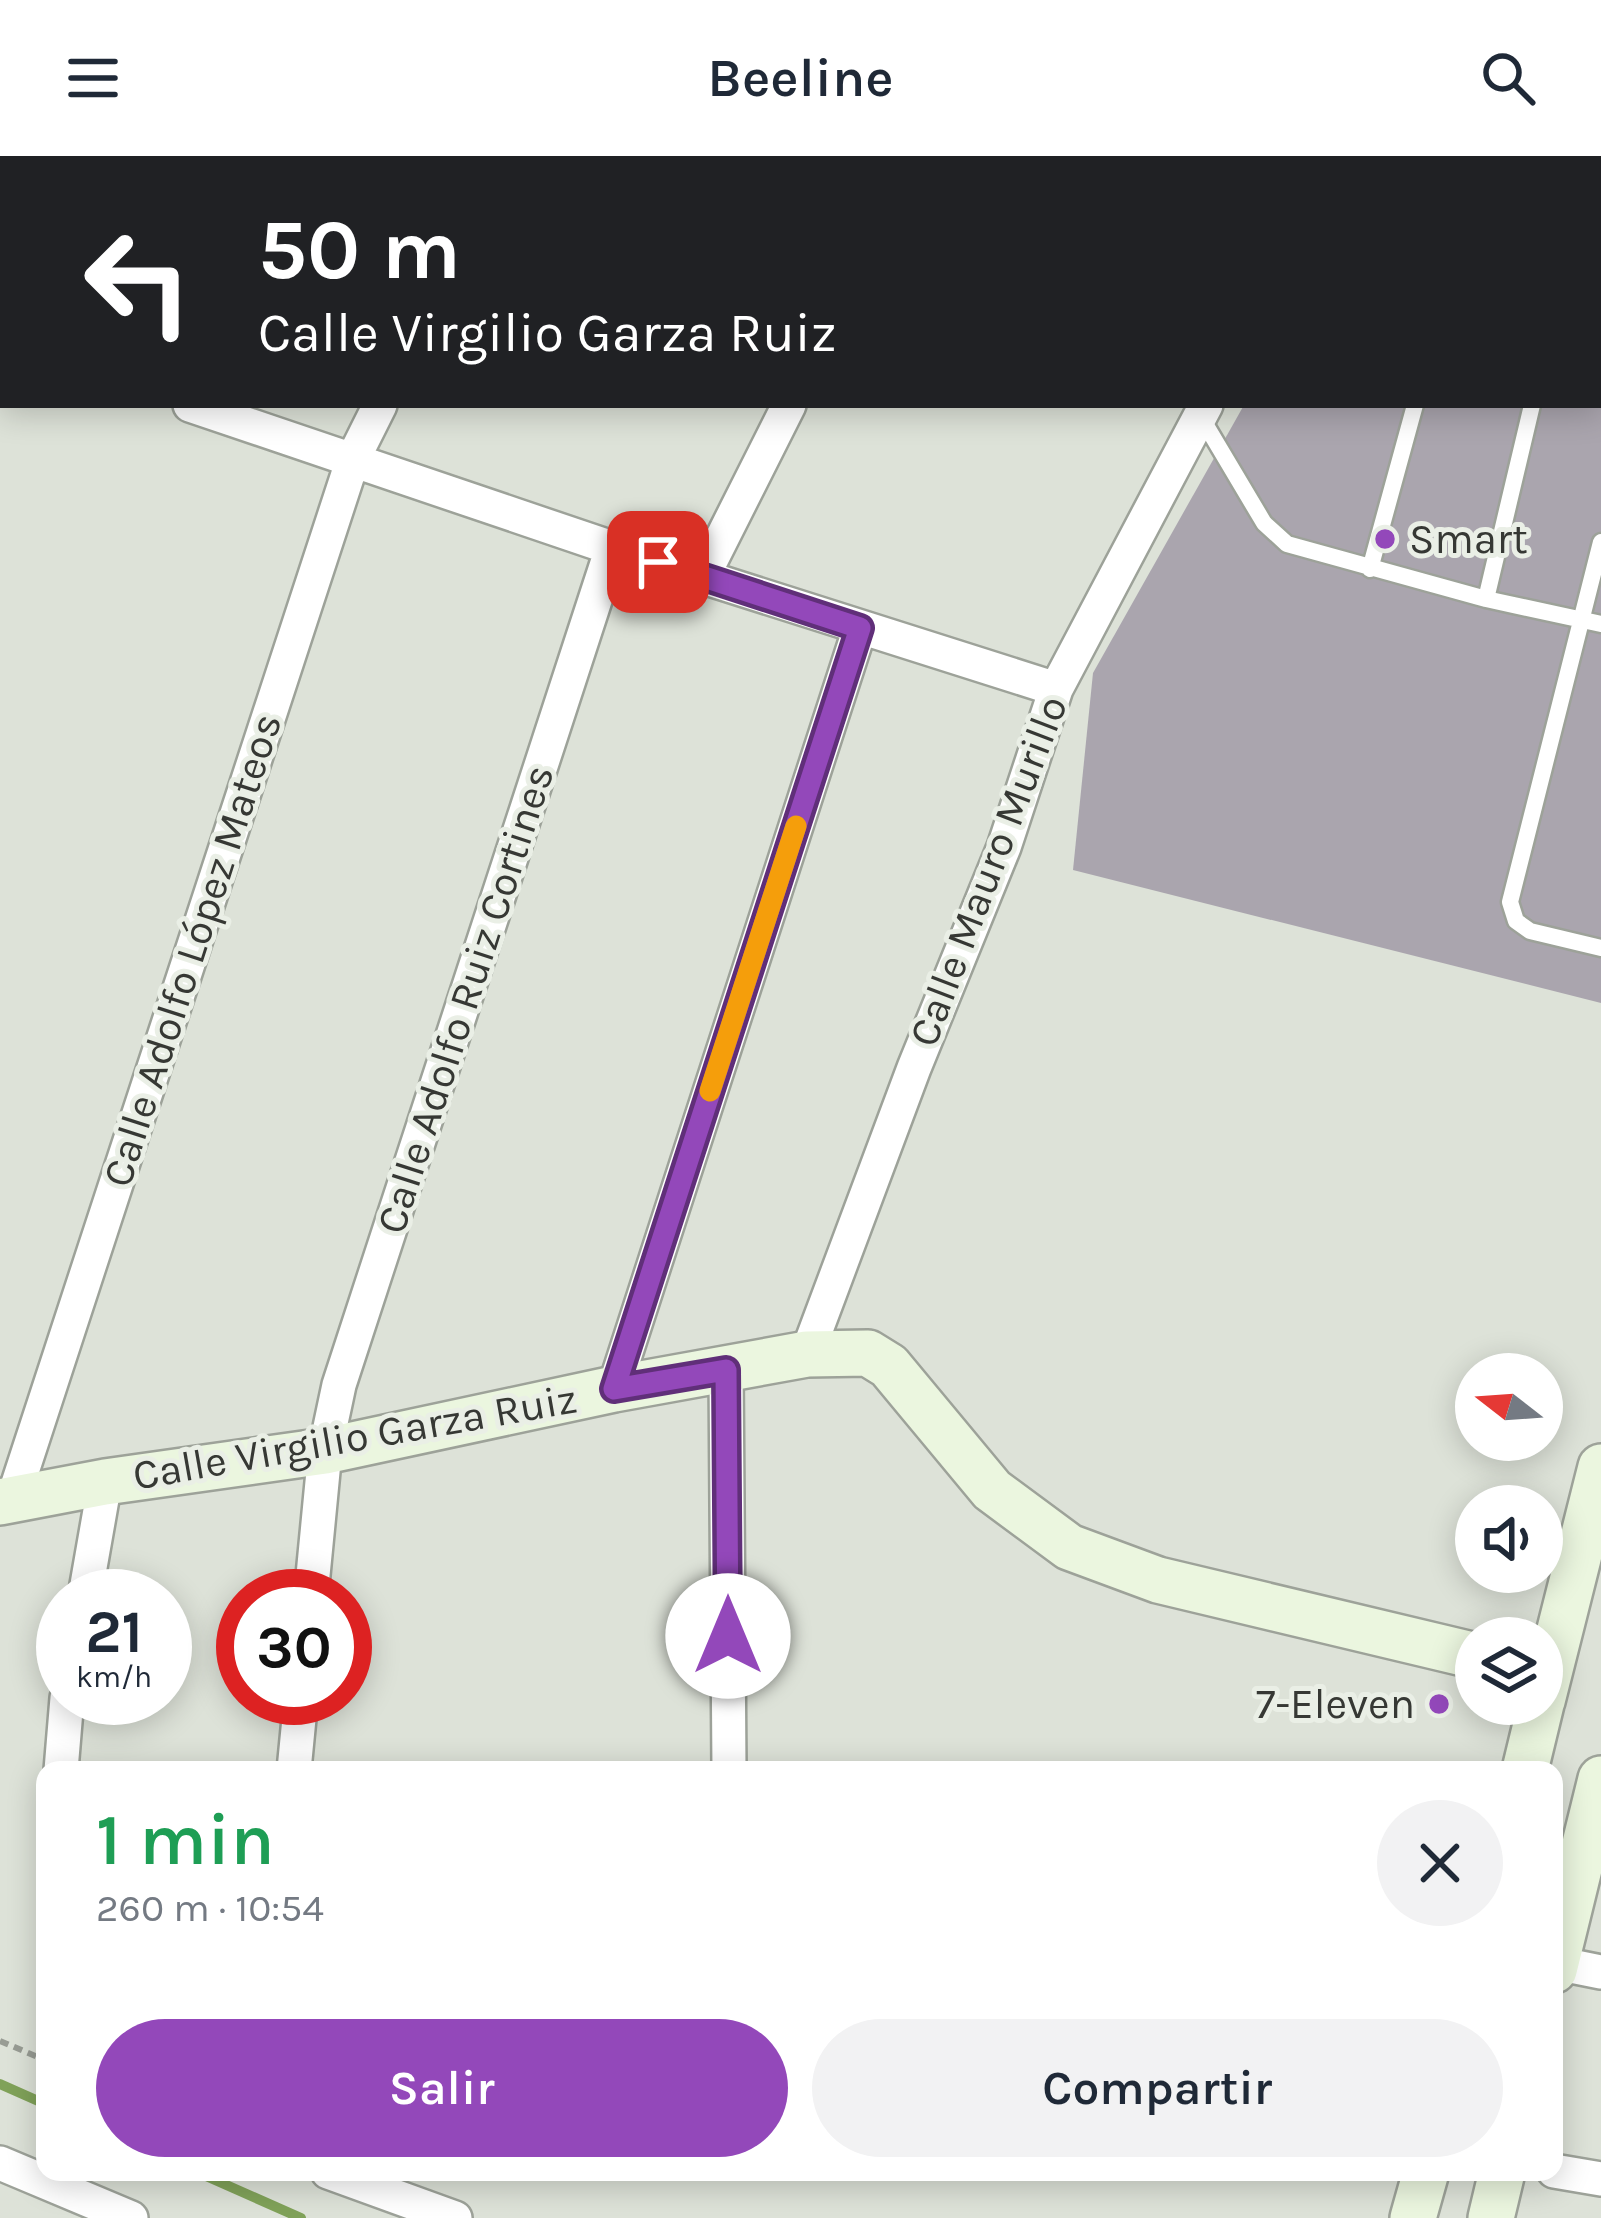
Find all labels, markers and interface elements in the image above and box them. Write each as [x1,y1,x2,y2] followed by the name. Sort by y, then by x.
[60,45,126,111] icon: menu
[1475,45,1541,111] icon: search
[707,46,894,110] text: Beeline
[258,201,461,299] text: 50 m
[60,204,216,360] icon: left
[258,301,837,365] text: Calle Virgilio Garza Ruiz
[607,511,709,613] pin
[1409,514,1528,564] place label: Smart
[1372,526,1398,552] marker: Smart
[625,529,691,595] icon: arrive
[898,689,1078,1053] street label: Calle Mauro Murillo
[92,707,292,1193] street label: Calle Adolfo López Mateos
[366,758,564,1240] street label: Calle Adolfo Ruiz Cortines
[1455,1353,1563,1461] north arrow
[1455,1353,1563,1725] map controls
[129,1373,581,1501] street label: Calle Virgilio Garza Ruiz
[1455,1485,1563,1593] button: sound
[216,1569,372,1725] speed limit sign: 30
[665,1573,791,1699] position arrow
[85,1597,143,1667] text: 21
[1455,1617,1563,1725] button: layers
[76,1659,152,1695] text: km/h
[1256,1679,1415,1729] place label: 7-Eleven
[1426,1691,1452,1717] marker: 7-Eleven
[96,1798,275,1882] text: 1 min
[1377,1800,1503,1926] button: close
[96,1885,324,1931] text: 260 m · 10:54
[96,2019,788,2157] button: Salir
[812,2019,1503,2157] button: Compartir

